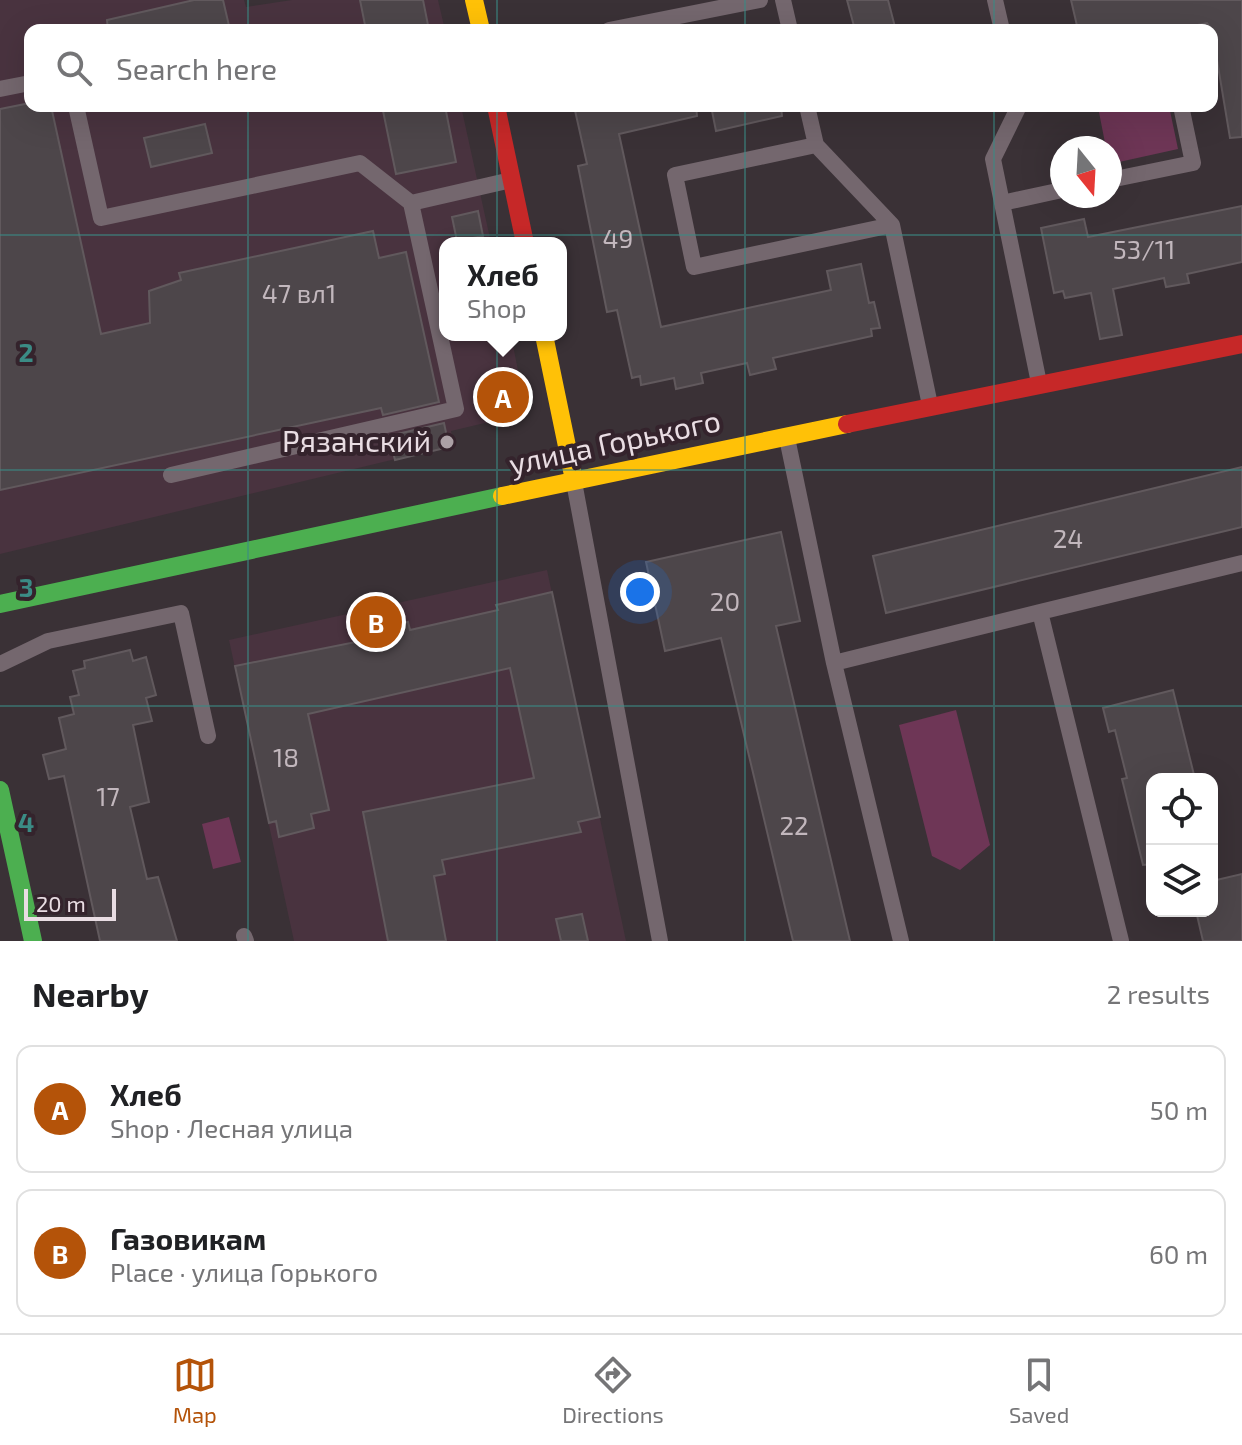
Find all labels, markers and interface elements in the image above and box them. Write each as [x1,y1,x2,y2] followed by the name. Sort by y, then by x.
[24,24,1218,112] search box
[52,46,96,90] icon: search
[116,50,277,86] text: Search here
[1050,136,1122,208] north arrow
[603,222,633,253] house number: 49
[1113,233,1175,264] house number: 53/11
[439,237,567,341] popup
[467,256,539,292] text: Хлеб
[262,277,336,308] house number: 47 вл1
[467,292,527,323] text: Shop
[18,336,34,367] text: 2
[477,367,529,427] pin: A
[506,401,724,482] street label: улица Горького
[282,422,431,458] place label: Рязанский
[438,433,456,451] marker: Рязанский
[1053,522,1083,553] house number: 24
[19,571,33,602] text: 3
[620,572,660,612] your location
[710,585,740,616] house number: 20
[350,592,402,652] pin: B
[273,741,299,772] house number: 18
[1146,773,1218,917] map controls
[1146,773,1218,845] button: locate
[96,780,120,811] house number: 17
[18,806,34,837] text: 4
[779,809,809,840] house number: 22
[1146,845,1218,917] button: layers
[24,885,116,921] scale bar
[36,890,86,916] text: 20 m
[32,973,149,1014] text: Nearby
[1107,978,1210,1009] text: 2 results
[110,1076,182,1112] text: Хлеб
[52,1094,68,1125] text: A
[1150,1094,1208,1125] text: 50 m
[110,1112,353,1143] text: Shop · Лесная улица
[110,1220,266,1256] text: Газовикам
[52,1238,68,1269] text: B
[1149,1238,1208,1269] text: 60 m
[110,1256,378,1287] text: Place · улица Горького
[173,1353,217,1427] tab: Map
[562,1353,664,1427] tab: Directions
[1009,1353,1069,1427] tab: Saved

